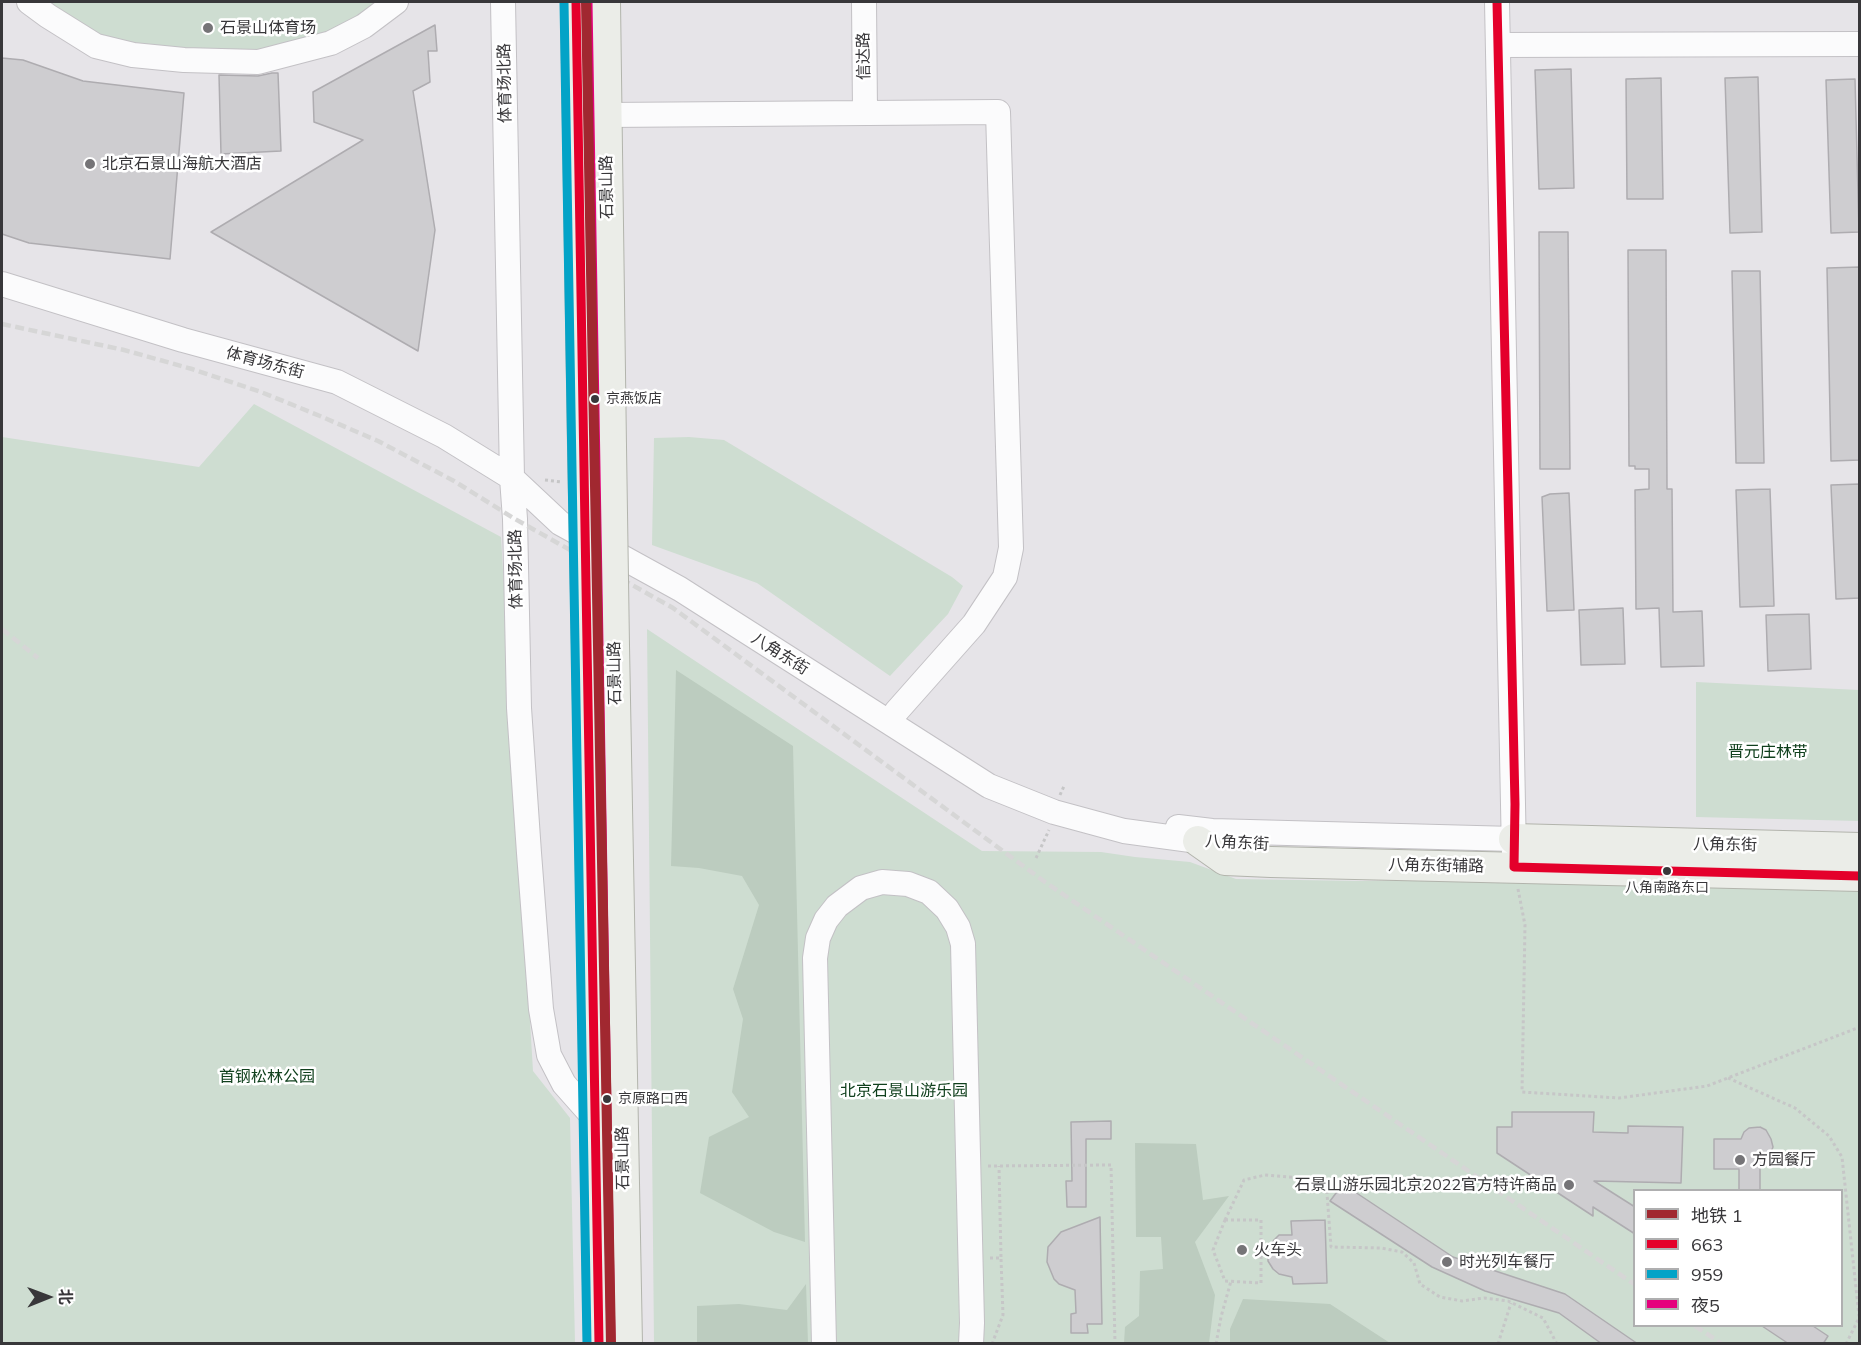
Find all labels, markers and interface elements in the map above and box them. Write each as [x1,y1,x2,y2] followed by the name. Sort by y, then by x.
[220,18,316,38] place label: 石景山体育场
[201,21,215,35] marker: 石景山体育场
[854,32,874,80] street label: 信达路
[495,43,515,123] street label: 体育场北路
[102,154,262,174] place label: 北京石景山海航大酒店
[597,155,617,219] street label: 石景山路
[83,157,97,171] marker: 北京石景山海航大酒店
[224,343,306,383] street label: 体育场东街
[606,391,662,407] place label: 京燕饭店
[589,393,601,405] marker: 京燕饭店
[506,529,526,609] street label: 体育场北路
[748,629,812,679] street label: 八角东街
[605,641,625,705] street label: 石景山路
[1728,742,1808,762] park label: 晋元庄林带
[1205,832,1269,854] street label: 八角东街
[1693,835,1757,855] street label: 八角东街
[1388,856,1484,876] street label: 八角东街辅路
[1661,865,1673,877] marker: 八角南路东口
[1625,880,1709,896] place label: 八角南路东口
[219,1067,315,1087] park label: 首钢松林公园
[840,1081,968,1101] park label: 北京石景山游乐园
[618,1091,688,1107] place label: 京原路口西
[601,1093,613,1105] marker: 京原路口西
[613,1126,633,1190] street label: 石景山路
[1752,1150,1816,1170] place label: 方园餐厅
[1733,1153,1747,1167] marker: 方园餐厅
[1295,1175,1557,1195] place label: 石景山游乐园北京2022官方特许商品
[1562,1178,1576,1192] marker: 石景山游乐园北京2022官方特许商品
[1633,1189,1843,1327] legend
[1691,1204,1743,1227] text: 地铁 1
[1691,1233,1723,1256] text: 663
[1254,1240,1302,1260] place label: 火车头
[1235,1243,1249,1257] marker: 火车头
[1459,1252,1555,1272] place label: 时光列车餐厅
[1440,1255,1454,1269] marker: 时光列车餐厅
[1691,1263,1723,1286] text: 959
[18,1267,78,1327] north arrow
[56,1288,76,1305] text: 北
[1691,1294,1720,1317] text: 夜5

